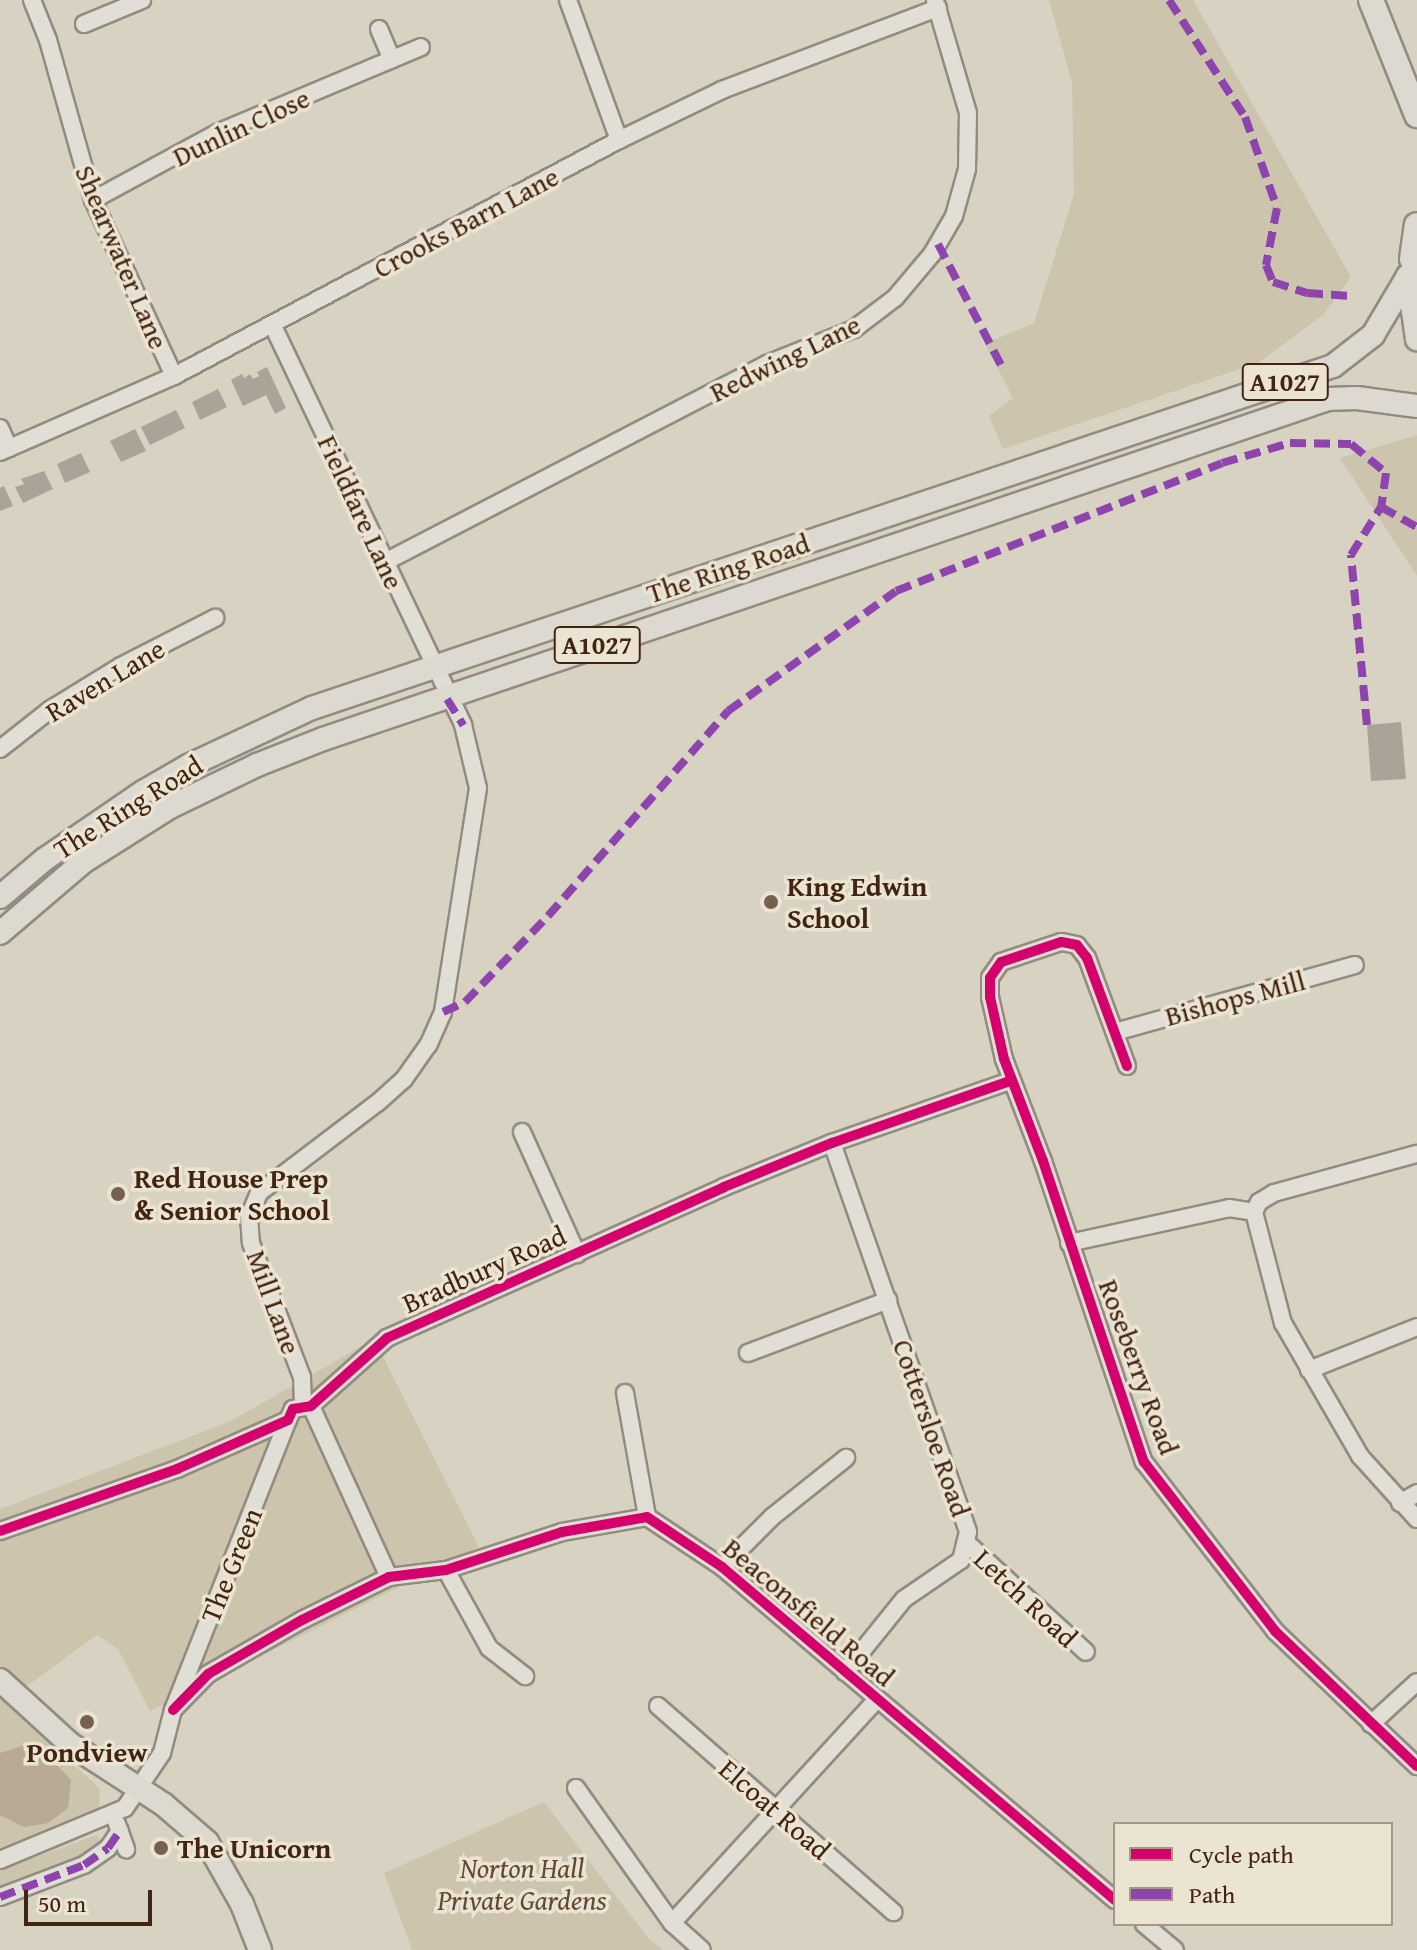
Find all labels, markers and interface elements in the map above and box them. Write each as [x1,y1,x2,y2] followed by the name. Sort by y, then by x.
[167,81,315,173] street label: Dunlin Close
[368,159,564,285] street label: Crooks Barn Lane
[68,160,176,354] street label: Shearwater Lane
[704,307,866,409] street label: Redwing Lane
[1241,360,1329,404] road number: A1027
[311,430,411,594] street label: Fieldfare Lane
[642,526,814,610] street label: The Ring Road
[553,623,641,667] road number: A1027
[39,631,171,729] street label: Raven Lane
[47,748,209,866] street label: The Ring Road
[787,869,927,935] place label: King Edwin School
[762,893,780,911] marker: King Edwin School
[1161,963,1309,1033] street label: Bishops Mill
[134,1161,330,1227] place label: Red House Prep & Senior School
[109,1185,127,1203] marker: Red House Prep & Senior School
[397,1218,571,1320] street label: Bradbury Road
[240,1245,308,1359] street label: Mill Lane
[1092,1275,1186,1459] street label: Roseberry Road
[886,1335,978,1521] street label: Cottersloe Road
[193,1503,269,1627] street label: The Green
[716,1531,902,1693] street label: Beaconsfield Road
[967,1542,1085,1654] street label: Letch Road
[78,1713,96,1731] marker: Pondview
[27,1735,147,1769] place label: Pondview
[712,1752,838,1866] street label: Elcoat Road
[1113,1822,1393,1926] legend
[177,1831,331,1865] place label: The Unicorn
[1189,1837,1294,1872] text: Cycle path
[152,1839,170,1857] marker: The Unicorn
[437,1851,607,1917] park label: Norton Hall Private Gardens
[28,1874,156,1924] scale bar
[1189,1877,1235,1912] text: Path
[38,1886,86,1921] text: 50 m

